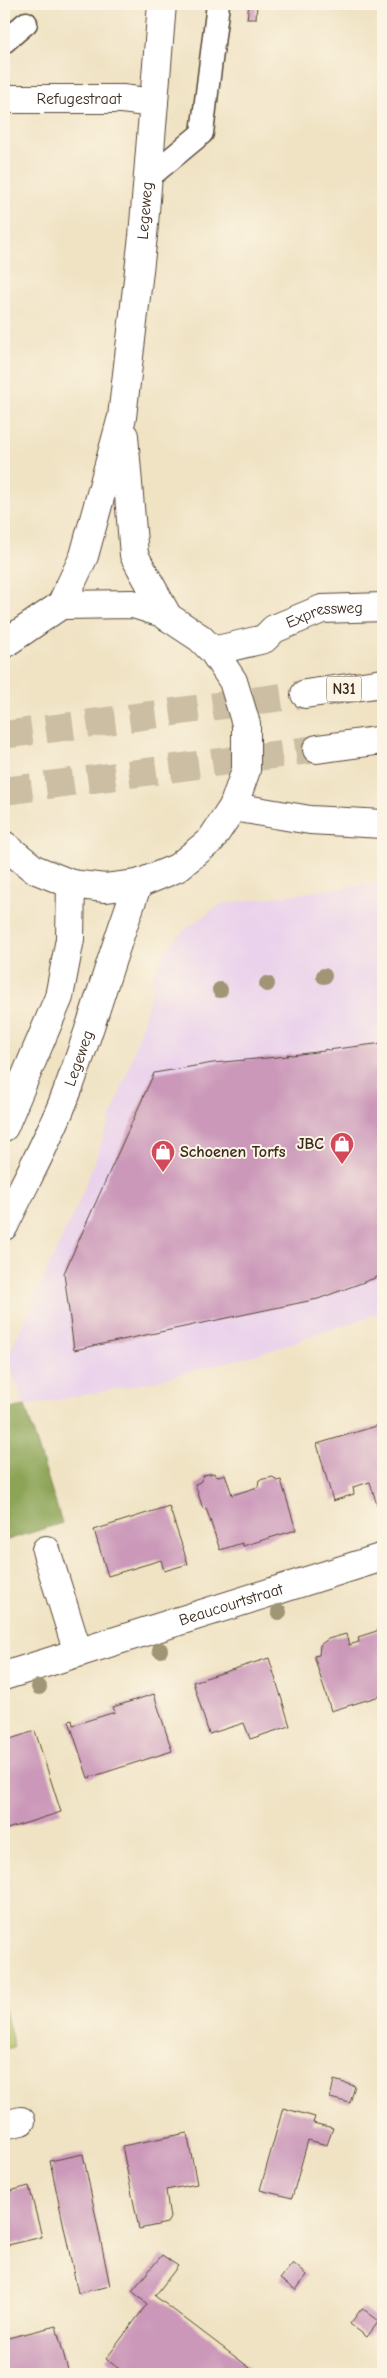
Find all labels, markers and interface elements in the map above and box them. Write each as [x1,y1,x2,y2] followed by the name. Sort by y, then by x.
[37,90,122,108] street label: Refugestraat
[134,181,156,240] street label: Legeweg
[283,599,363,632] street label: Expressweg
[326,676,362,702] road number: N31
[61,1028,97,1089] street label: Legeweg
[329,1131,355,1165] shop icon: JBC
[297,1135,324,1153] place label: JBC
[150,1139,176,1173] shop icon: Schoenen Torfs
[180,1143,286,1161] place label: Schoenen Torfs
[177,1580,286,1629] street label: Beaucourtstraat

